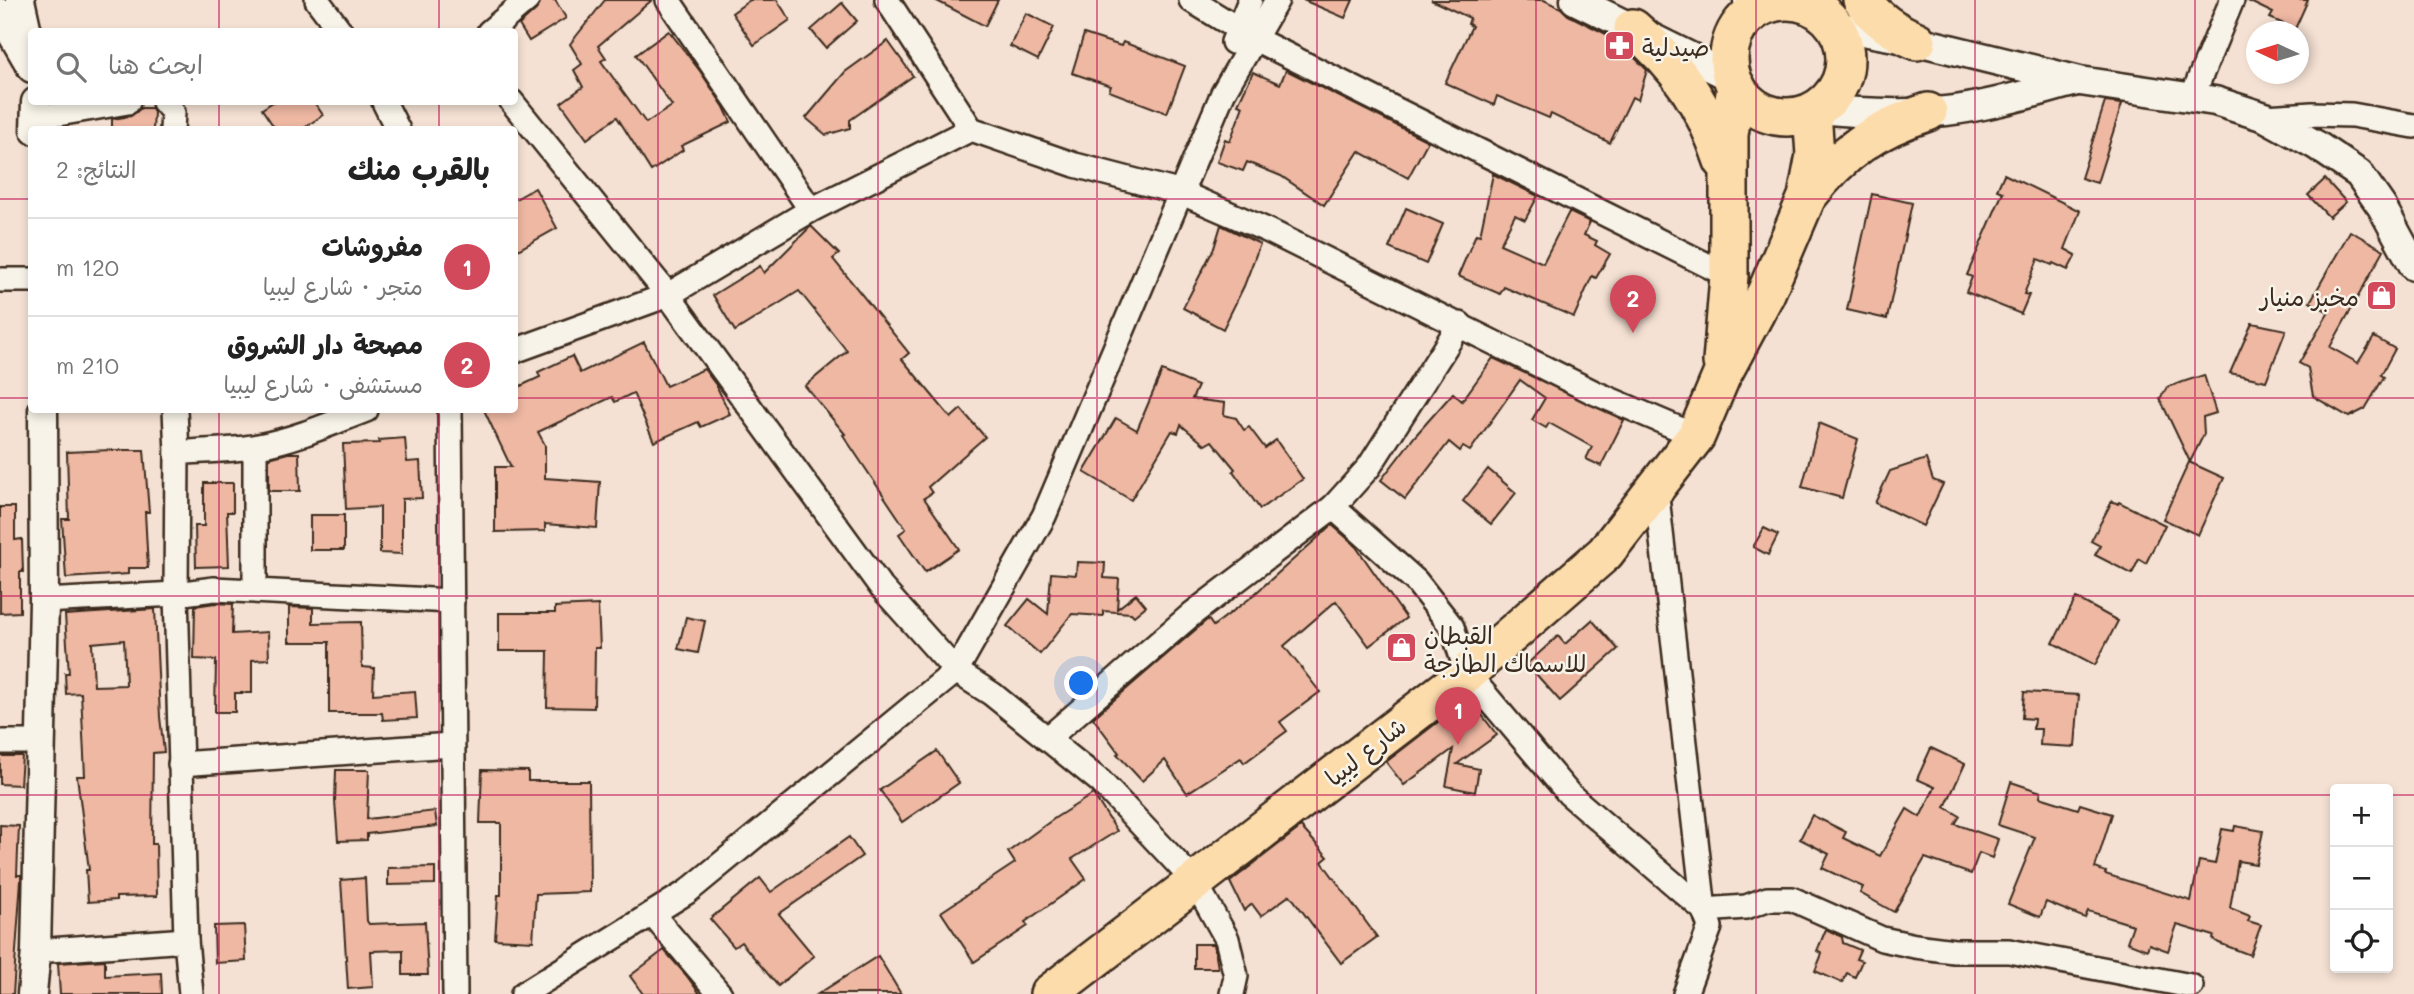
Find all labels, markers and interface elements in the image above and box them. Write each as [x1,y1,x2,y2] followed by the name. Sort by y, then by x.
[2246,21,2309,84] north arrow
[28,28,518,105] search box
[1602,29,1636,63] pharmacy icon: صيدلية
[1642,31,1709,62] place label: صيدلية
[108,47,203,81] text: ابحث هنا
[52,48,90,86] icon: search
[348,148,490,188] text: بالقرب منك
[56,154,136,184] text: النتائج: 2
[321,229,423,263] text: مفروشات
[56,252,119,282] text: 120 m
[462,252,472,282] text: 1
[263,271,423,301] text: متجر · شارع ليبيا
[1610,275,1656,333] pin: 2
[2365,279,2399,313] shop icon: مخبز منيار
[2258,281,2359,312] place label: مخبز منيار
[227,327,423,361] text: مصحة دار الشروق
[56,350,119,380] text: 210 m
[461,350,473,380] text: 2
[224,369,423,399] text: مستشفى · شارع ليبيا
[1424,619,1586,678] place label: القبطان للاسماك الطازجة
[1384,631,1418,665] shop icon: القبطان للاسماك الطازجة
[1064,666,1098,700] your location
[1435,687,1481,745] pin: 1
[1318,710,1414,795] street label: شارع ليبيا
[2330,784,2393,973] map controls
[2330,784,2393,847] button: +
[2330,847,2393,910] button: −
[2330,910,2393,973] button: locate

